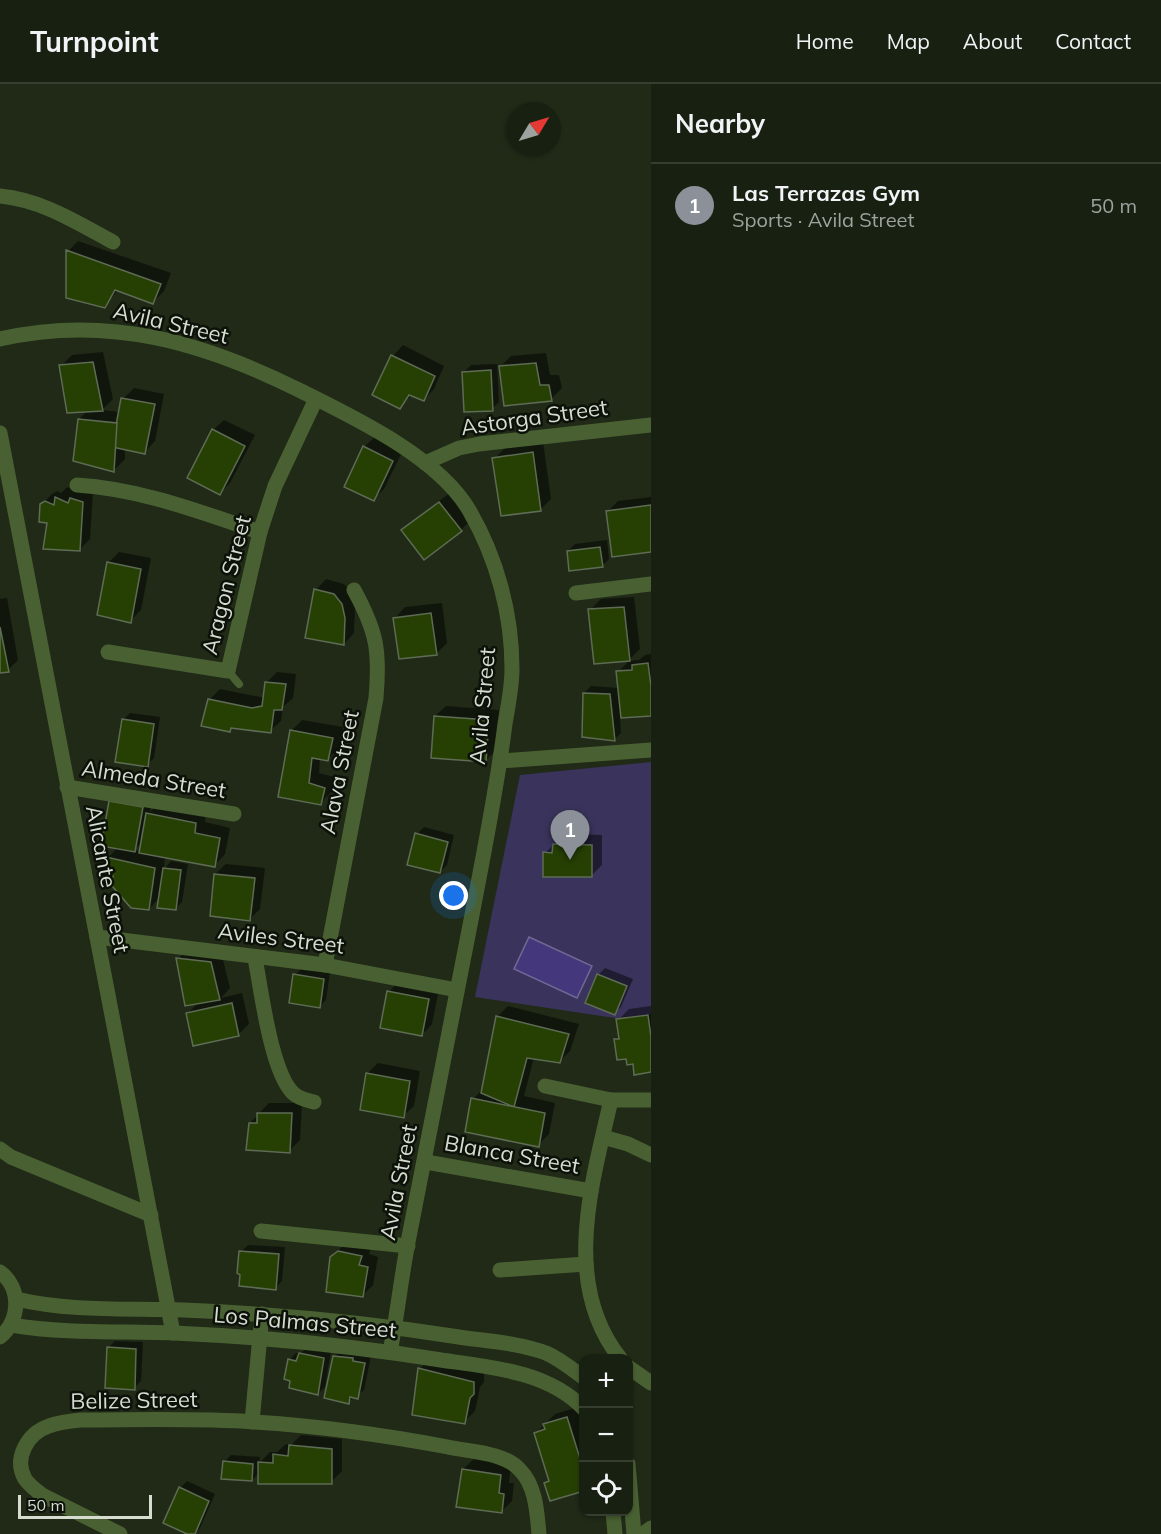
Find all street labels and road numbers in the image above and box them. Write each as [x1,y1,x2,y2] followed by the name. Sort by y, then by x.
[111,296,232,350] street label: Avila Street
[459,393,609,441] street label: Astorga Street
[195,512,257,658] street label: Aragon Street
[463,646,501,766] street label: Avila Street
[313,707,365,836] street label: Alava Street
[80,754,228,804] street label: Almeda Street
[80,803,136,955] street label: Alicante Street
[216,916,346,960] street label: Aviles Street
[373,1121,423,1242] street label: Avila Street
[442,1128,582,1180] street label: Blanca Street
[212,1300,398,1344] street label: Los Palmas Street
[70,1385,198,1415] street label: Belize Street

